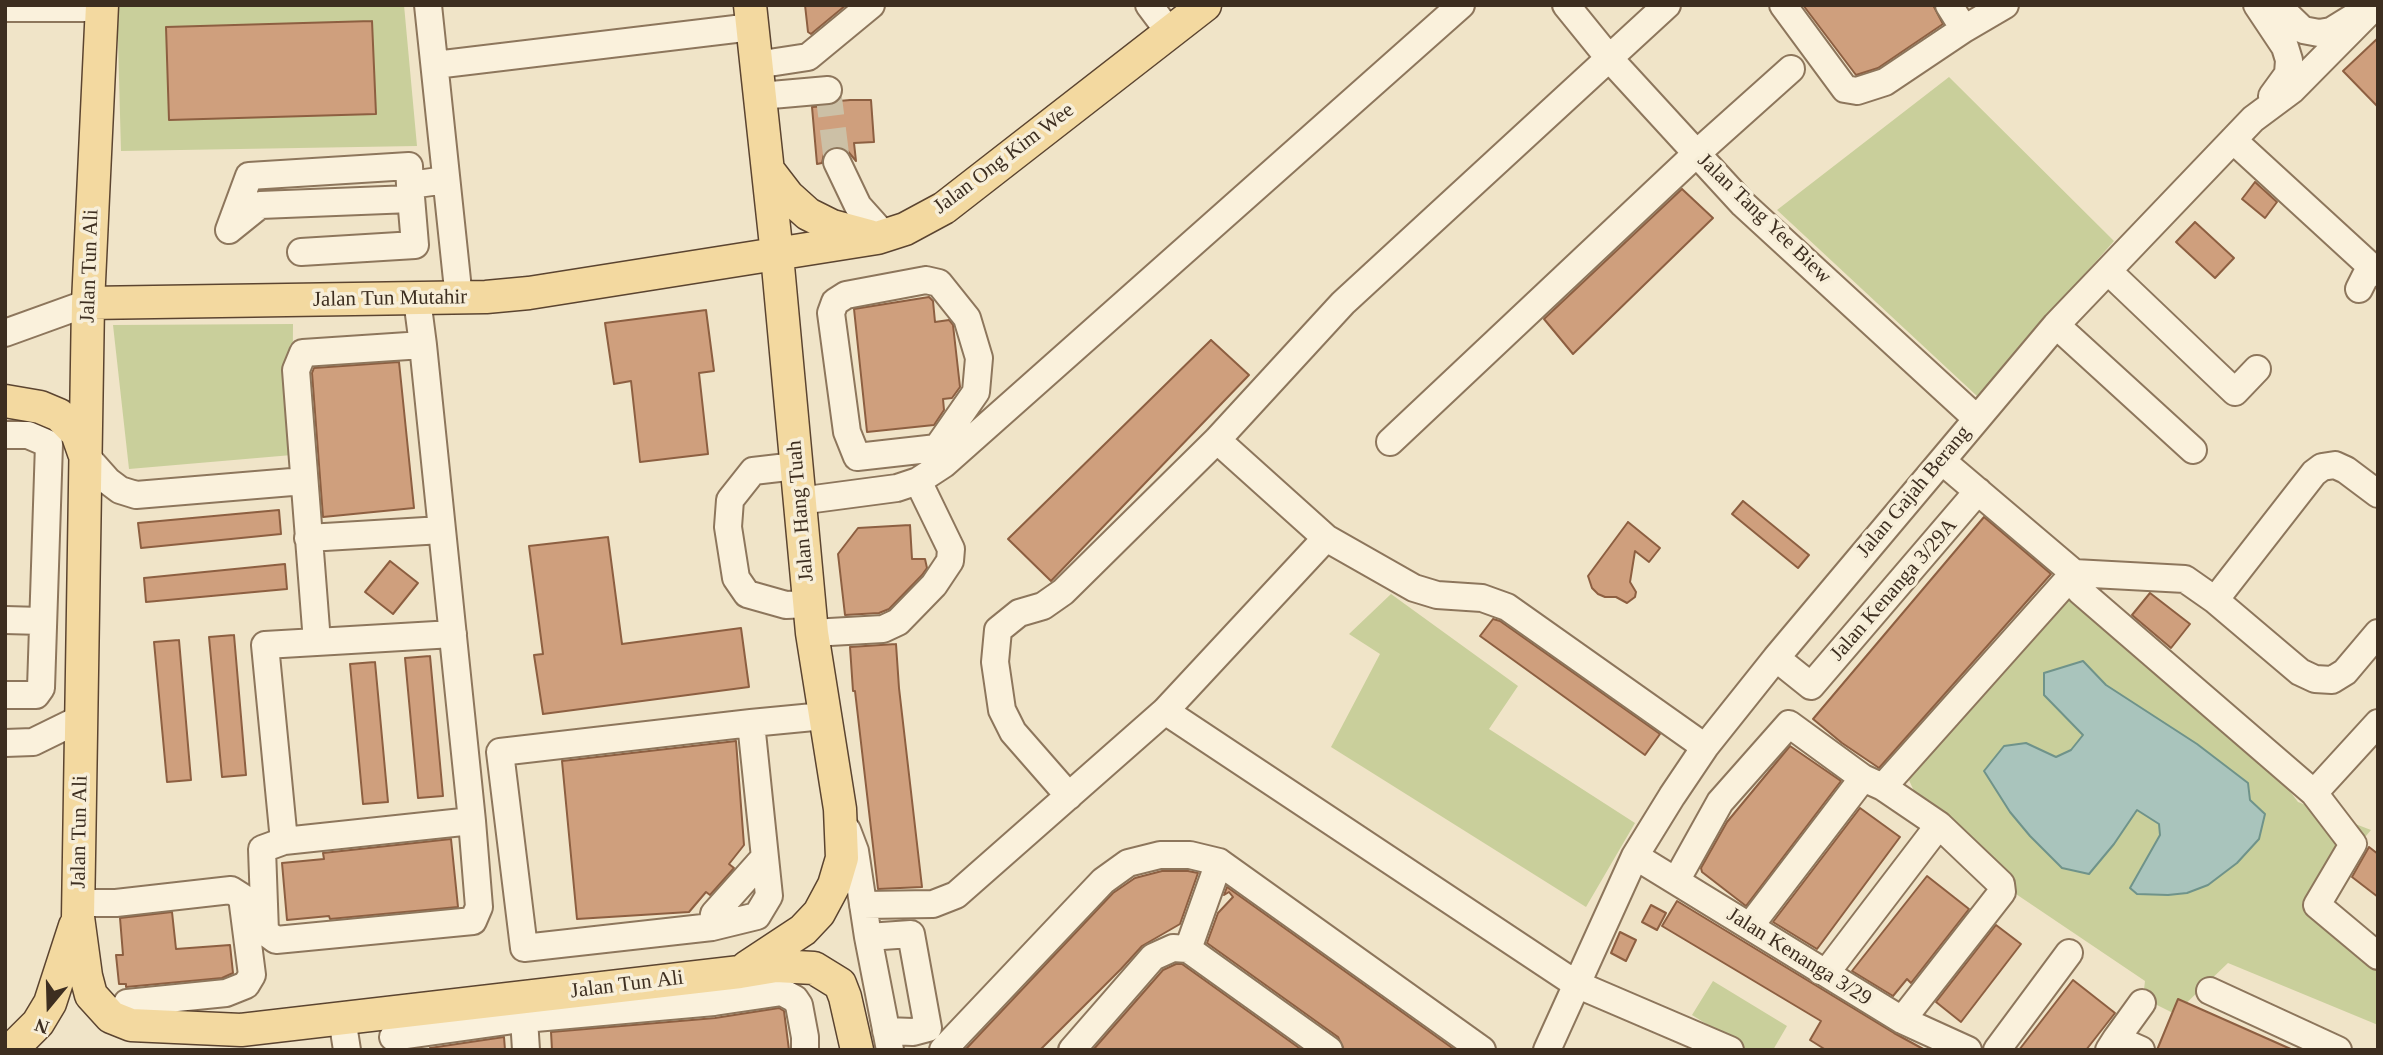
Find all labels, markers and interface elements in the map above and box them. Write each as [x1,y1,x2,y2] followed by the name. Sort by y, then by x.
[921,92,1087,226] street label: Jalan Ong Kim Wee
[1685,142,1843,296] street label: Jalan Tang Yee Biew
[75,203,105,329] street label: Jalan Tun Ali
[302,285,478,313] street label: Jalan Tun Mutahir
[1844,411,1984,573] street label: Jalan Gajah Berang
[781,428,821,594] street label: Jalan Hang Tuah
[1817,504,1971,676] street label: Jalan Kenanga 3/29A
[66,770,94,894] street label: Jalan Tun Ali
[1711,895,1887,1019] street label: Jalan Kenanga 3/29
[564,965,690,1005] street label: Jalan Tun Ali
[14,971,84,1041] north arrow
[32,1014,52,1038] text: N

